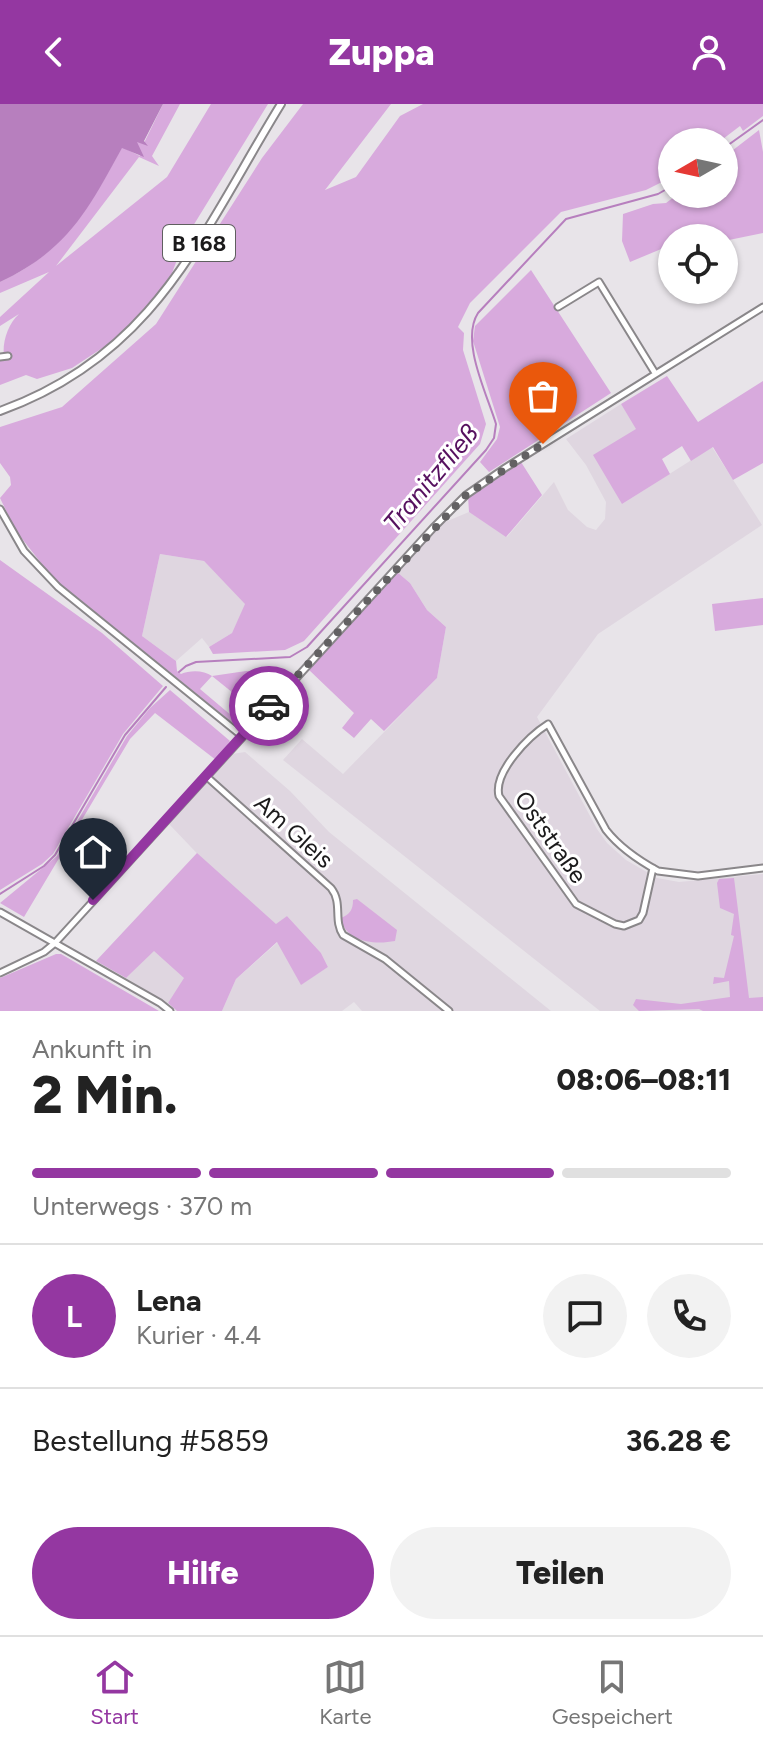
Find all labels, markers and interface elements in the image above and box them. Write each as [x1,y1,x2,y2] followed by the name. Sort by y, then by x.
[32,30,76,74] icon: back
[687,30,731,74] icon: person
[328,31,435,74] text: Zuppa
[658,128,738,208] north arrow
[658,128,738,304] map controls
[658,224,738,304] button: locate
[163,225,235,261] road number: B 168
[509,362,577,444] pin
[521,374,565,418] icon: bag
[377,417,486,538] water label: Tranitzfließ
[229,666,309,746] courier
[247,684,291,728] icon: car
[509,785,593,889] street label: Oststraße
[249,788,339,874] street label: Am Gleis
[59,818,127,900] pin
[71,830,115,874] icon: home
[32,1033,152,1065] text: Ankunft in
[557,1061,731,1098] text: 08:06–08:11
[32,1064,178,1126] text: 2 Min.
[32,1190,252,1222] text: Unterwegs · 370 m
[543,1274,627,1358] button: chat
[647,1274,731,1358] button: phone
[136,1282,202,1319] text: Lena
[66,1298,82,1335] text: L
[136,1319,261,1351] text: Kurier · 4.4
[32,1422,269,1459] text: Bestellung #5859
[626,1422,731,1459] text: 36.28 €
[32,1527,374,1619] button: Hilfe
[390,1527,731,1619] button: Teilen
[90,1655,139,1730] tab: Start
[319,1655,371,1730] tab: Karte
[552,1655,673,1730] tab: Gespeichert

